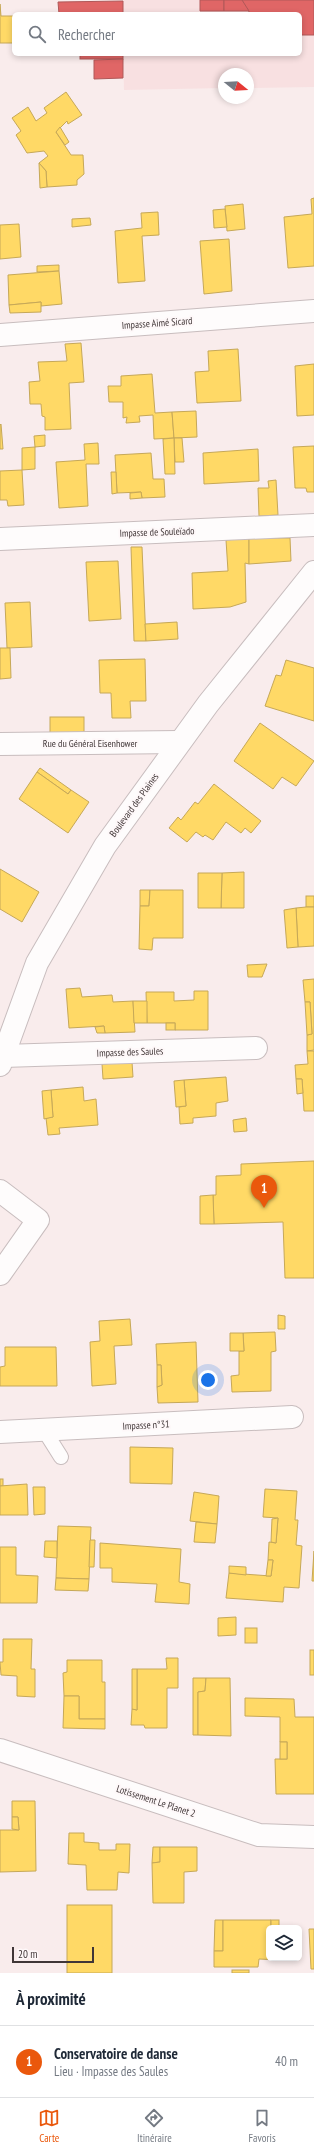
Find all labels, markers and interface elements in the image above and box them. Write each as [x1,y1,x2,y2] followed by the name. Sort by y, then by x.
[12,12,302,56] search box
[26,23,48,45] icon: search
[58,25,115,44] text: Rechercher
[218,68,254,104] north arrow
[121,314,193,332] street label: Impasse Aimé Sicard
[119,524,195,540] street label: Impasse de Souleïado
[43,737,138,750] street label: Rue du Général Eisenhower
[107,770,162,839] street label: Boulevard des Plaines
[96,1044,164,1060] street label: Impasse des Saules
[251,1175,277,1208] pin: 1
[198,1370,218,1390] your location
[122,1417,170,1433] street label: Impasse n°31
[115,1782,197,1820] street label: Lotissement Le Planet 2
[266,1925,302,1961] map controls
[266,1925,302,1961] button: layers
[12,1945,94,1964] scale bar
[18,1947,37,1961] text: 20 m
[16,1988,86,2010] text: À proximité
[54,2044,178,2063] text: Conservatoire de danse
[26,2053,32,2070] text: 1
[275,2053,298,2070] text: 40 m
[54,2063,168,2080] text: Lieu · Impasse des Saules
[38,2107,60,2145] tab: Carte
[137,2107,172,2145] tab: Itinéraire
[249,2107,276,2145] tab: Favoris

